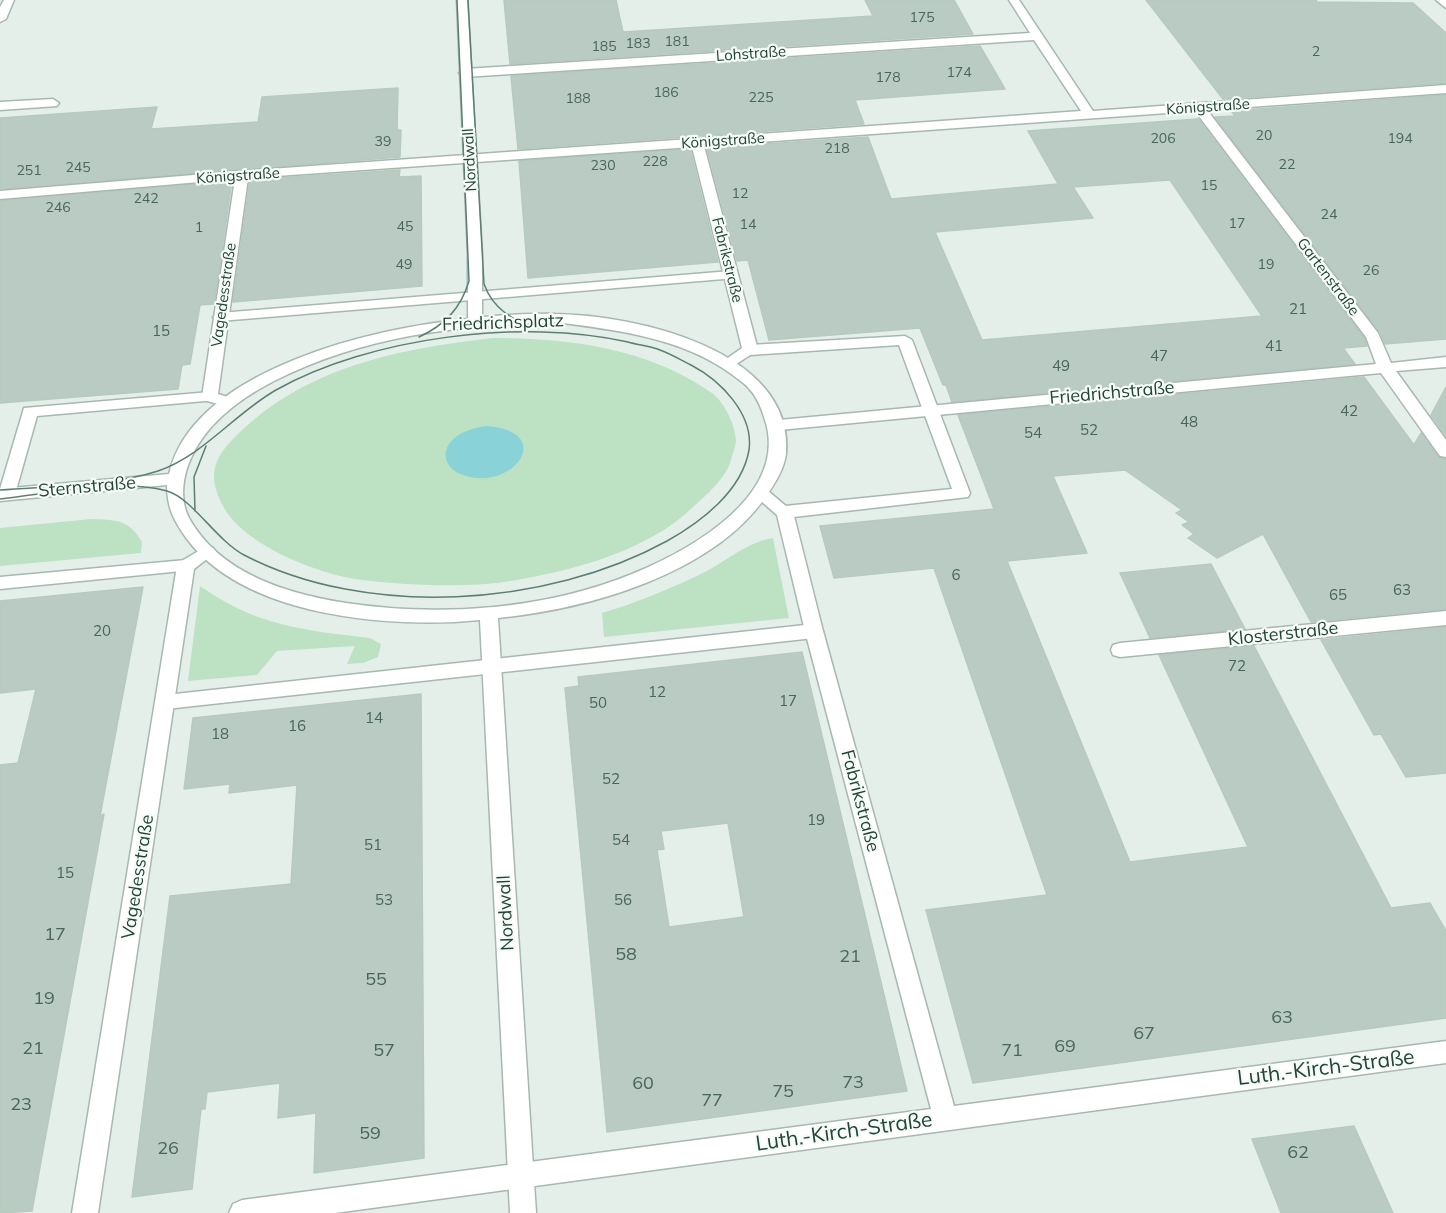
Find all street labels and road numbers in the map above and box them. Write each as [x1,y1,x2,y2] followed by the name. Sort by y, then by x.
[715,43,787,65] street label: Lohstraße
[1165,95,1251,119] street label: Königstraße
[459,128,481,192] street label: Nordwall
[680,129,766,153] street label: Königstraße
[195,164,281,188] street label: Königstraße
[708,215,746,305] street label: Fabrikstraße
[1293,235,1363,319] street label: Gartenstraße
[208,242,240,348] street label: Vagedesstraße
[442,310,564,336] street label: Friedrichsplatz
[1049,377,1175,409] street label: Friedrichstraße
[37,472,137,502] street label: Sternstraße
[1227,617,1339,651] street label: Klosterstraße
[836,748,884,854] street label: Fabrikstraße
[117,813,159,941] street label: Vagedesstraße
[493,875,519,951] street label: Nordwall
[1236,1045,1416,1091] street label: Luth.-Kirch-Straße
[754,1107,934,1157] street label: Luth.-Kirch-Straße

